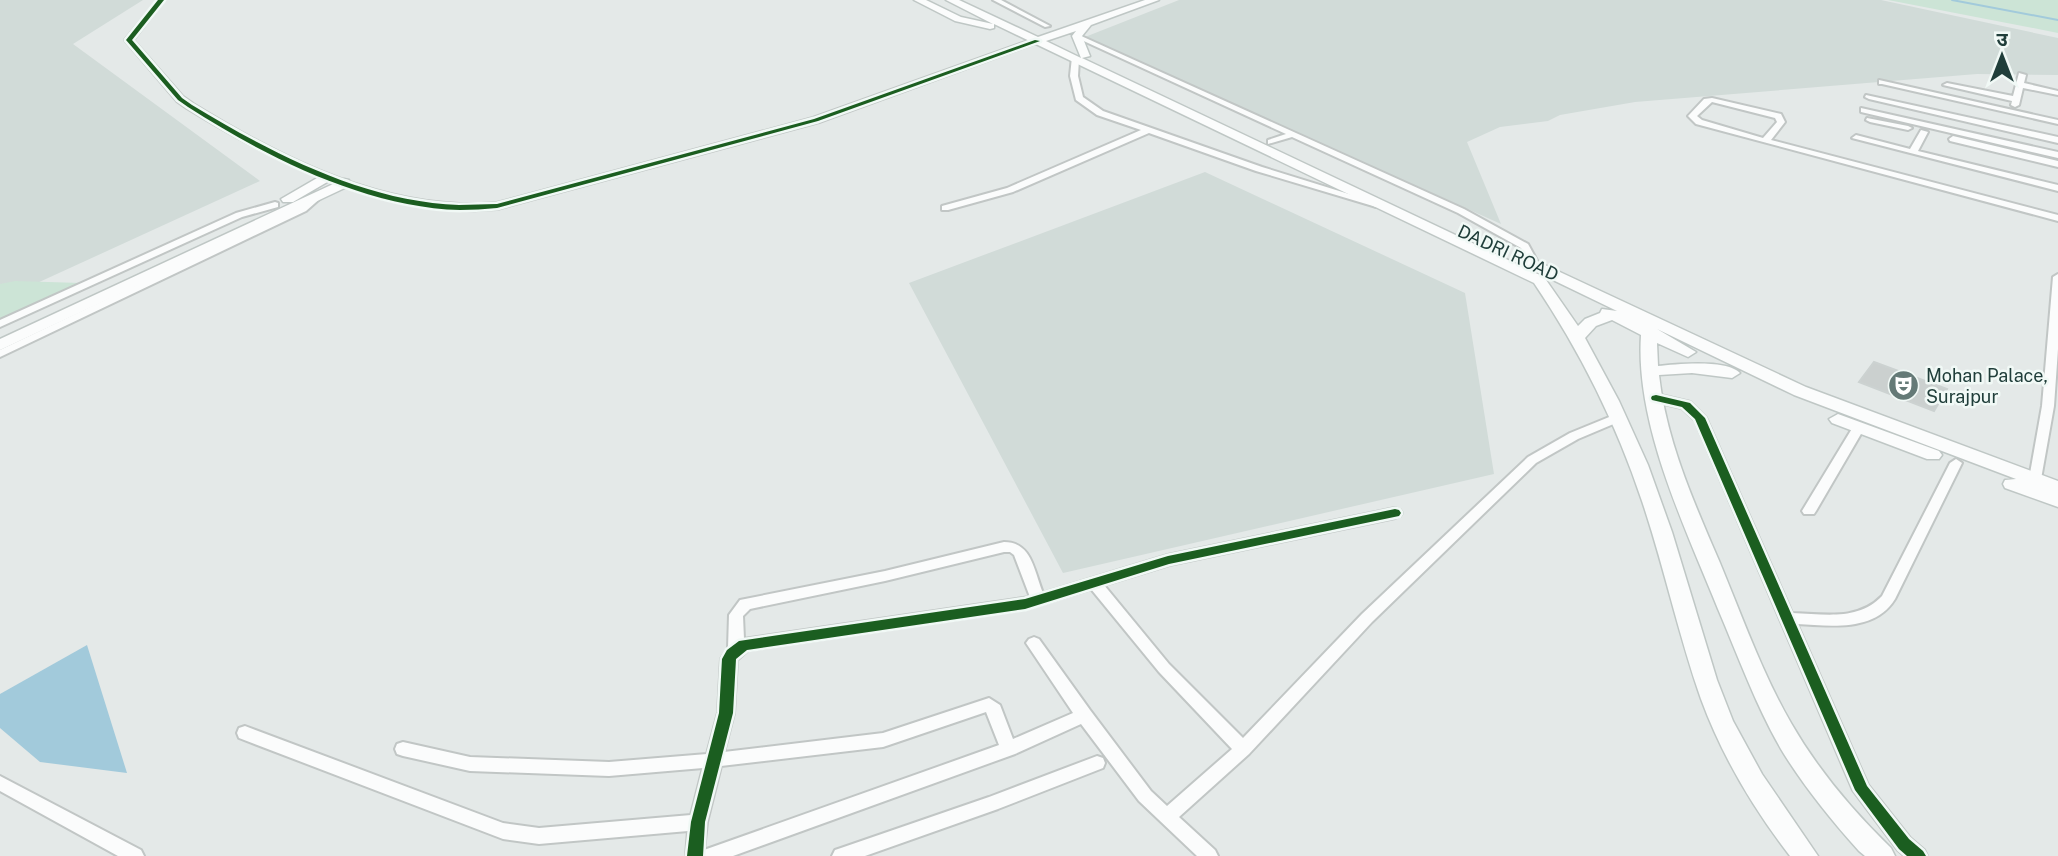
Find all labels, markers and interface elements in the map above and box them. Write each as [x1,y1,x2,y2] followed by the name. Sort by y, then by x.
[1967,21,2037,91] north arrow
[1996,28,2008,50] text: उ
[1455,220,1562,285] street label: DADRI ROAD
[1926,365,2048,407] place label: Mohan Palace, Surajpur
[1886,369,1920,403] theatre icon: Mohan Palace, Surajpur

